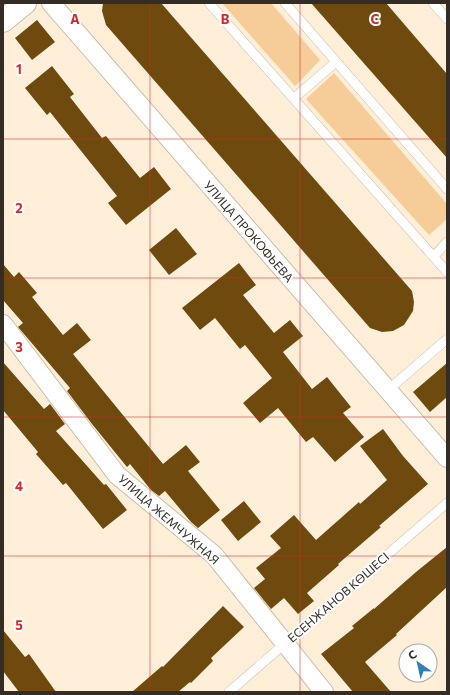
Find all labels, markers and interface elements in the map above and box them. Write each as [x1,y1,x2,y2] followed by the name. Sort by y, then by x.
[70,11,80,27] text: A
[221,11,230,27] text: B
[371,11,380,27] text: C
[16,61,22,77] text: 1
[201,178,297,284] street label: УЛИЦА ПРОКОФЬЕВА
[15,200,23,216] text: 2
[15,339,23,355] text: 3
[116,471,222,567] street label: УЛИЦА ЖЕМЧУЖНАЯ
[15,478,23,494] text: 4
[284,549,392,645] street label: ЕСЕНЖАНОВ КӨШЕСІ
[15,617,23,633] text: 5
[398,643,438,683] north arrow
[405,647,419,662] text: С

